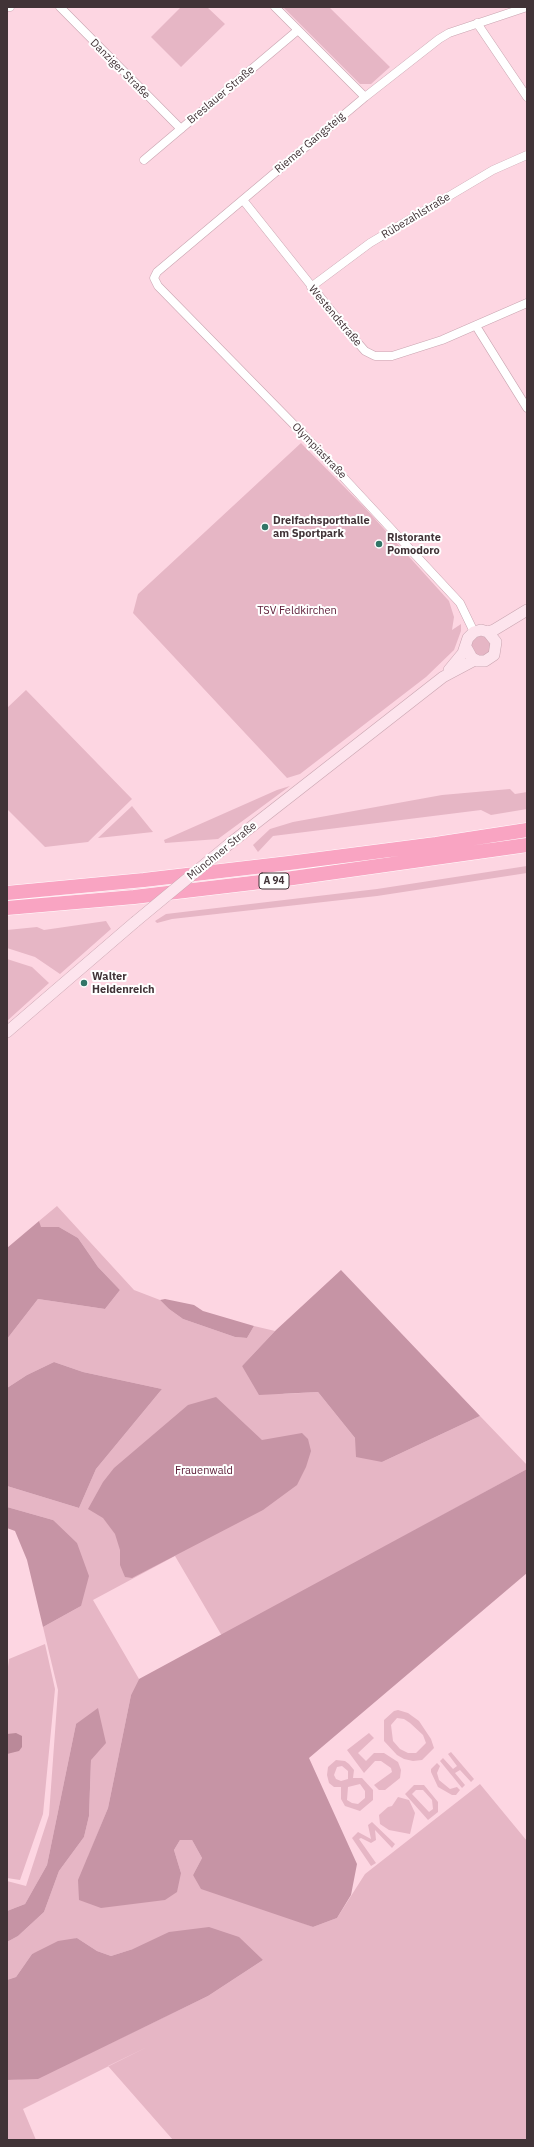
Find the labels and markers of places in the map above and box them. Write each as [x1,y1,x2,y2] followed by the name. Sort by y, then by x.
[273,514,370,540] place label: Dreifachsporthalle am Sportpark
[260,522,270,532] marker: Dreifachsporthalle am Sportpark
[387,531,441,557] place label: Ristorante Pomodoro
[374,539,384,549] marker: Ristorante Pomodoro
[92,970,155,996] place label: Walter Heidenreich
[79,978,89,988] marker: Walter Heidenreich

